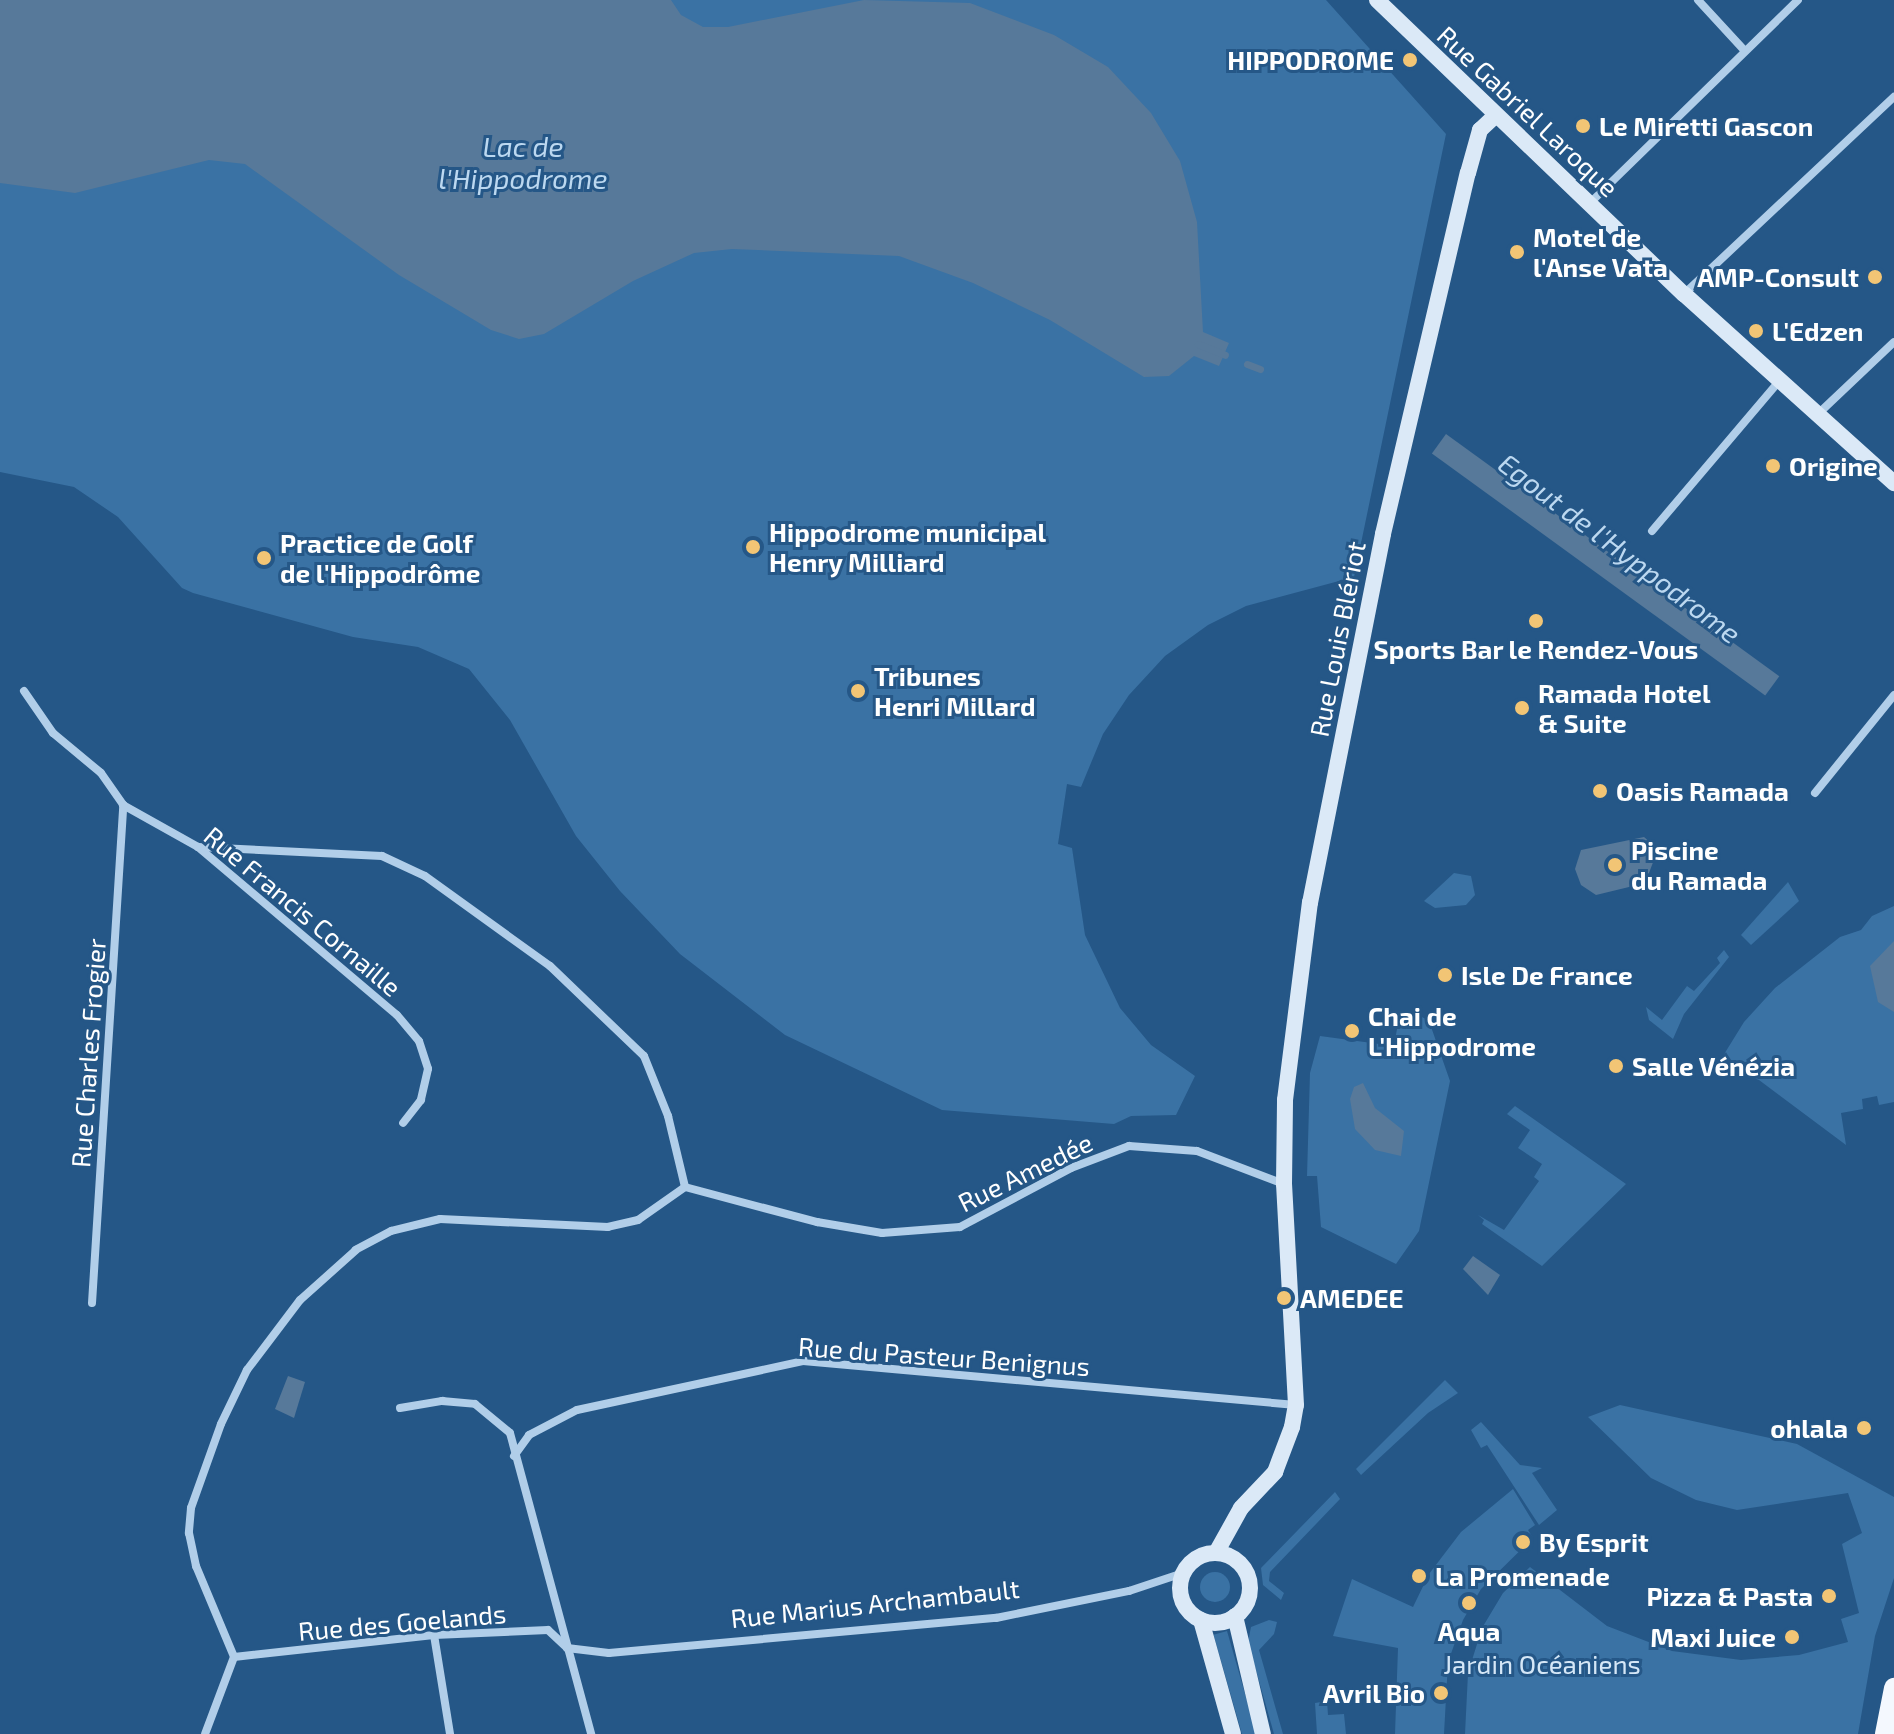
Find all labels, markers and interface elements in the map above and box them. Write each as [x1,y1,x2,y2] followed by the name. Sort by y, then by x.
[1431,19,1625,203] street label: Rue Gabriel Laroque
[1227,44,1394,76] place label: HIPPODROME
[1401,51,1419,69] marker: HIPPODROME
[1599,110,1813,142] place label: Le Miretti Gascon
[1574,117,1592,135] marker: Le Miretti Gascon
[438,129,608,195] water label: Lac de l'Hippodrome
[1533,221,1669,282] place label: Motel de l'Anse Vata
[1508,243,1526,261] marker: Motel de l'Anse Vata
[1697,261,1859,293] place label: AMP-Consult
[1866,268,1884,286] marker: AMP-Consult
[1772,315,1863,347] place label: L'Edzen
[1747,322,1765,340] marker: L'Edzen
[1492,446,1748,650] water label: Egout de l'Hyppodrome
[1789,450,1878,482] place label: Origine
[1764,457,1782,475] marker: Origine
[769,516,1046,578] place label: Hippodrome municipal Henry Milliard
[280,527,480,588] place label: Practice de Golf de l'Hippodrôme
[744,538,762,556] marker: Hippodrome municipal Henry Milliard
[1303,539,1371,739] street label: Rue Louis Blériot
[255,549,273,567] marker: Practice de Golf de l'Hippodrôme
[1527,612,1545,630] marker: Sports Bar le Rendez-Vous
[1373,633,1699,665] place label: Sports Bar le Rendez-Vous
[874,660,1035,722] place label: Tribunes Henri Millard
[1538,677,1710,738] place label: Ramada Hotel & Suite
[849,682,867,700] marker: Tribunes Henri Millard
[1513,699,1531,717] marker: Ramada Hotel & Suite
[1616,775,1789,807] place label: Oasis Ramada
[1591,782,1609,800] marker: Oasis Ramada
[198,820,408,1002] street label: Rue Francis Cornaille
[1631,834,1767,896] place label: Piscine du Ramada
[1606,856,1624,874] marker: Piscine du Ramada
[64,937,112,1169] street label: Rue Charles Frogier
[1461,959,1633,991] place label: Isle De France
[1436,966,1454,984] marker: Isle De France
[1368,1000,1536,1062] place label: Chai de L'Hippodrome
[1343,1022,1361,1040] marker: Chai de L'Hippodrome
[1632,1050,1796,1082] place label: Salle Vénézia
[1607,1057,1625,1075] marker: Salle Vénézia
[952,1126,1098,1218] street label: Rue Amedée
[1300,1282,1404,1314] place label: AMEDEE
[1275,1289,1293,1307] marker: AMEDEE
[797,1330,1091,1382] street label: Rue du Pasteur Benignus
[1770,1412,1848,1444] place label: ohlala
[1855,1419,1873,1437] marker: ohlala
[1539,1526,1649,1558] place label: By Esprit
[1514,1533,1532,1551] marker: By Esprit
[1435,1560,1610,1592] place label: La Promenade
[1410,1567,1428,1585] marker: La Promenade
[729,1572,1021,1634] street label: Rue Marius Archambault
[1646,1580,1813,1612] place label: Pizza & Pasta
[1820,1587,1838,1605] marker: Pizza & Pasta
[1460,1594,1478,1612] marker: Aqua
[297,1597,507,1647] street label: Rue des Goelands
[1438,1615,1500,1647] place label: Aqua
[1650,1621,1776,1653] place label: Maxi Juice
[1783,1628,1801,1646] marker: Maxi Juice
[1443,1648,1641,1680] park label: Jardin Océaniens
[1322,1677,1425,1709] place label: Avril Bio
[1432,1684,1450,1702] marker: Avril Bio

